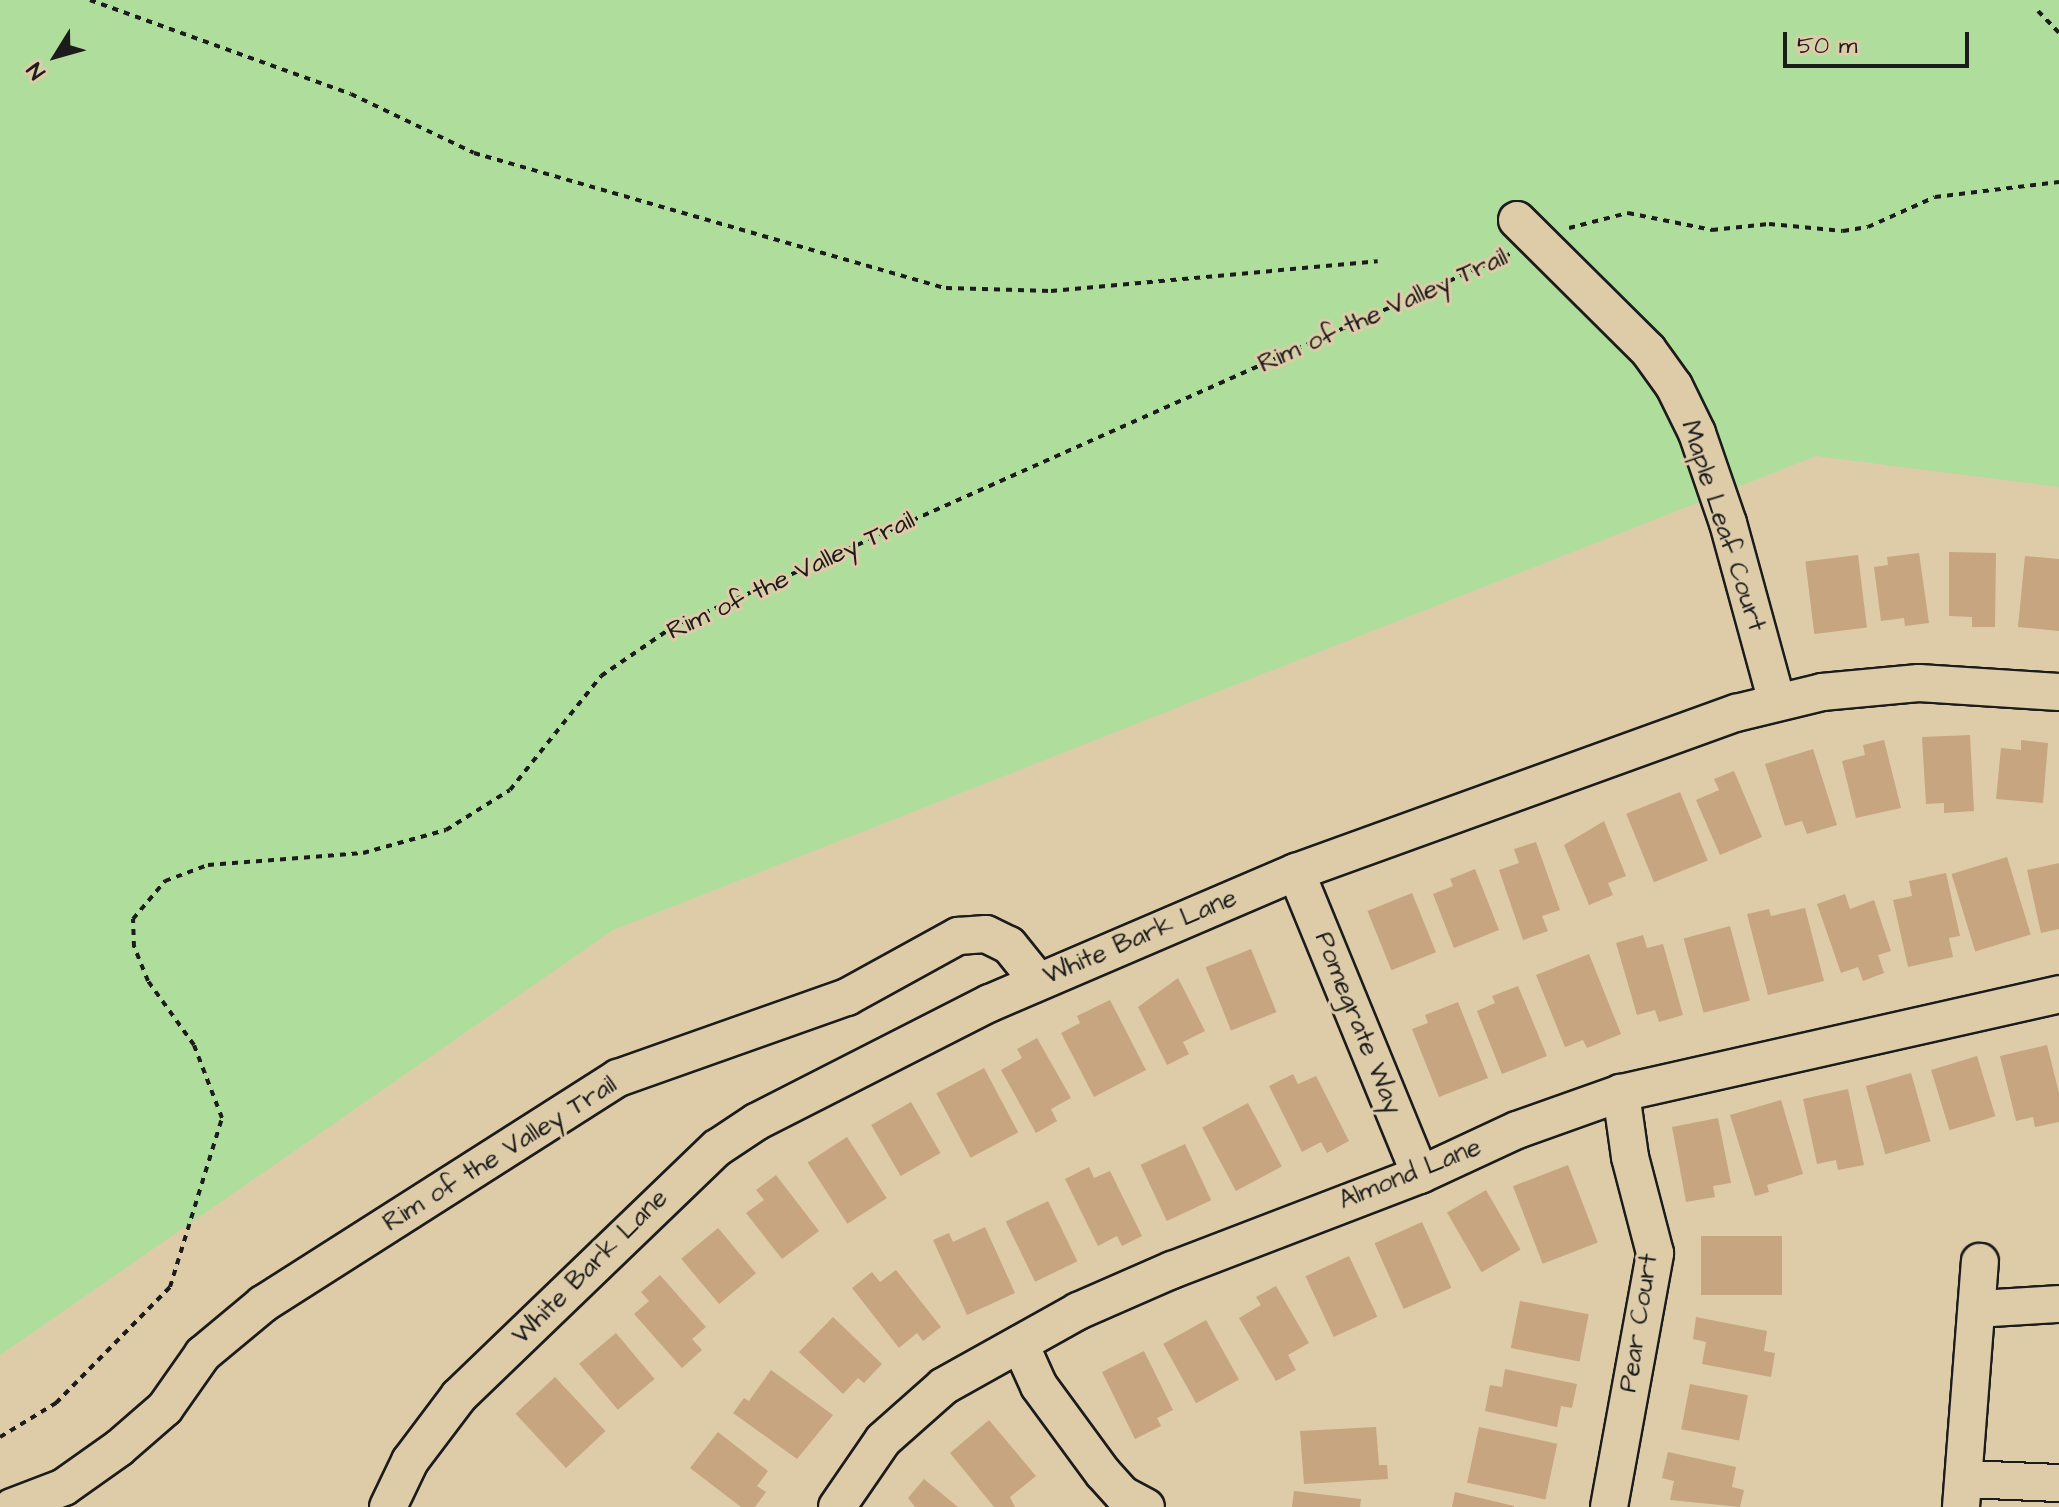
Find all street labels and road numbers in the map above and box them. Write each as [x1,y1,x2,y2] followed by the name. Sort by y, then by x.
[1253,242,1513,380] street label: Rim of the Valley Trail
[1674,417,1772,635] street label: Maple Leaf Court
[662,505,920,647] street label: Rim of the Valley Trail
[1039,882,1241,992] street label: White Bark Lane
[1307,927,1409,1119] street label: Pomegrate Way
[377,1069,623,1239] street label: Rim of the Valley Trail
[1334,1131,1486,1217] street label: Almond Lane
[506,1183,674,1351] street label: White Bark Lane
[1613,1252,1665,1394] street label: Pear Court

